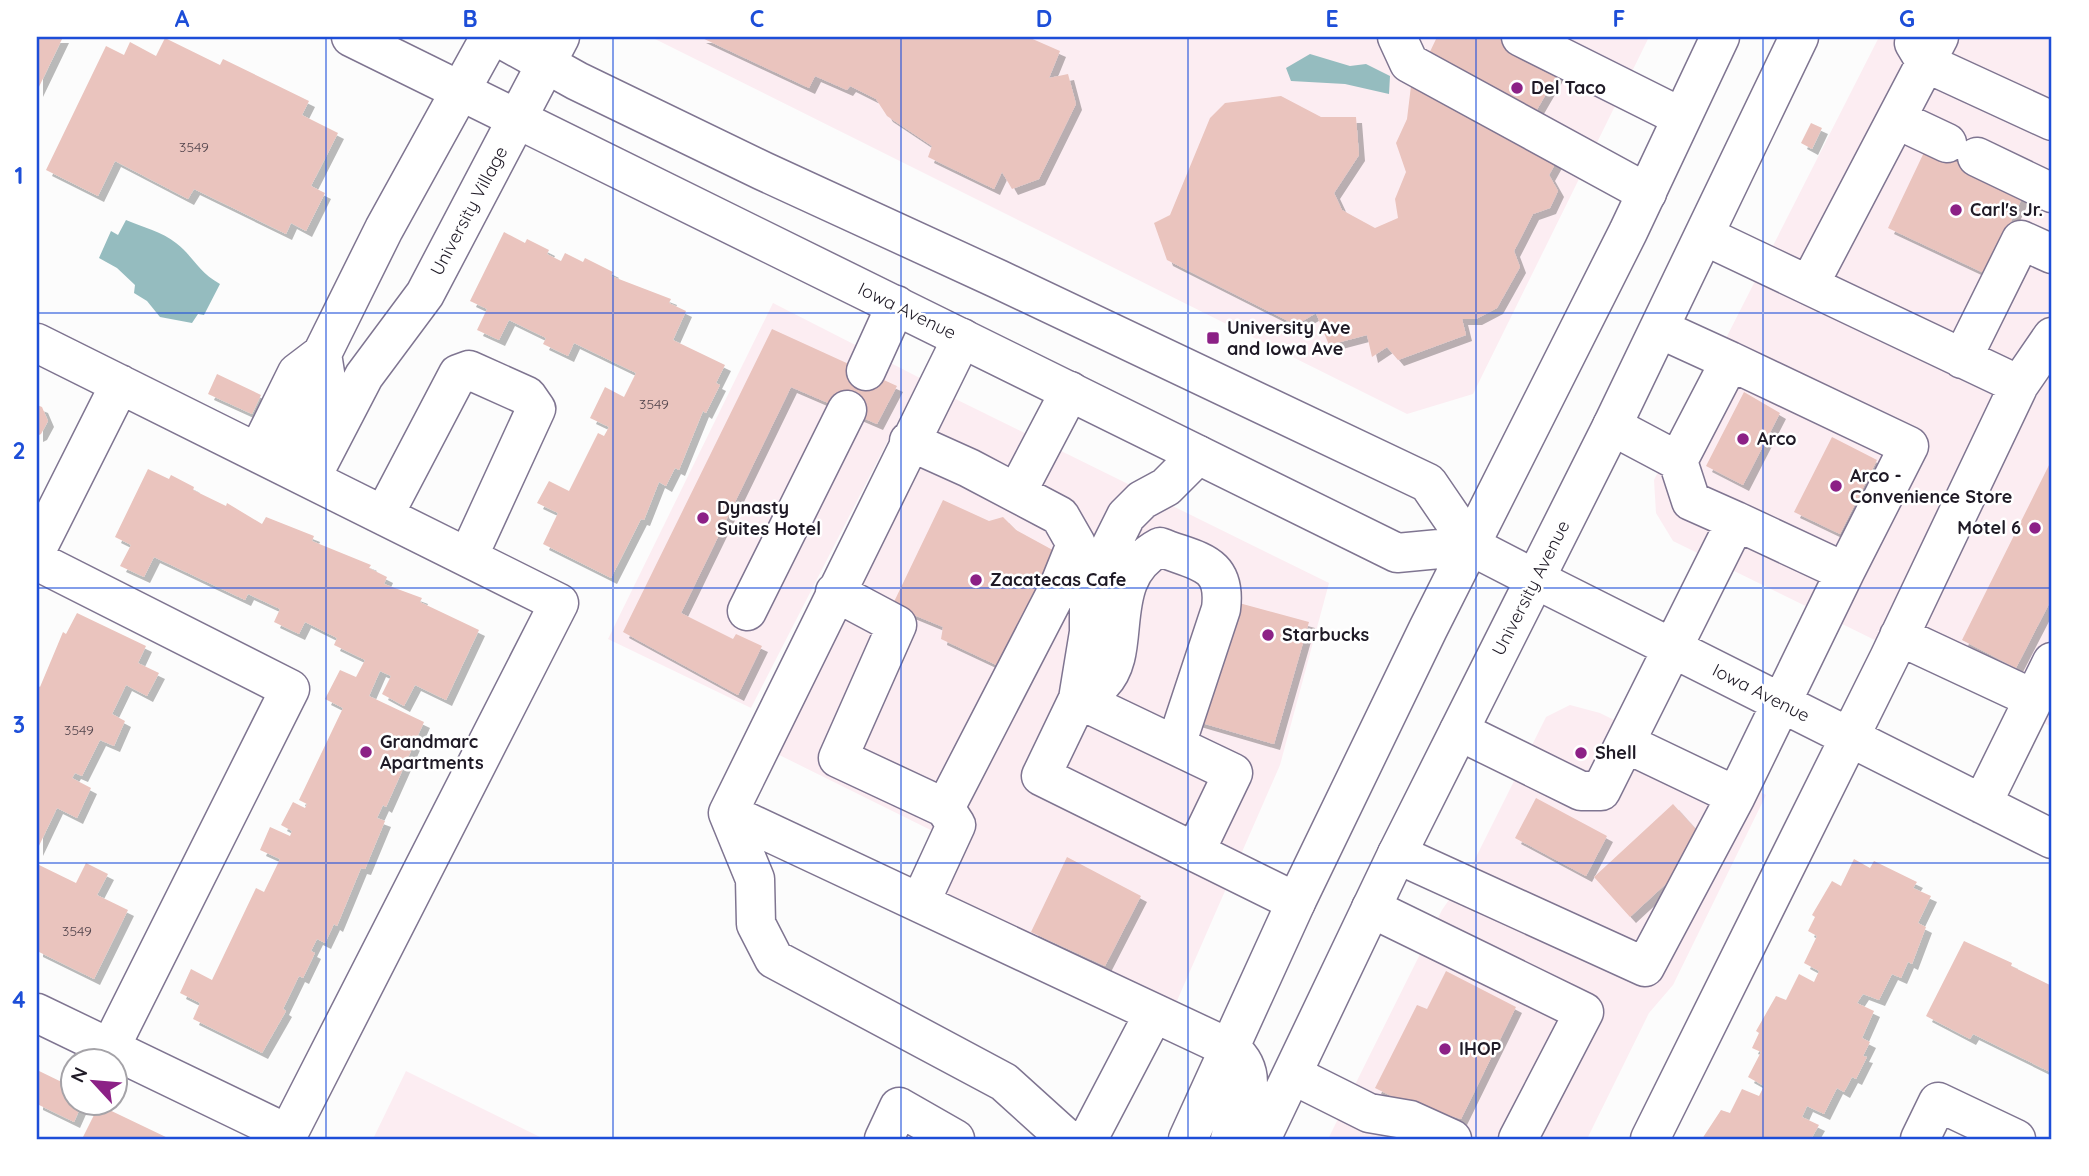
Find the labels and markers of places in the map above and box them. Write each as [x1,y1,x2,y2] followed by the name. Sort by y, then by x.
[1531,76,1606,99] place label: Del Taco
[1509,80,1525,96] marker: Del Taco
[1970,198,2043,221] place label: Carl's Jr.
[1948,202,1964,218] marker: Carl's Jr.
[1227,316,1351,360] place label: University Ave and Iowa Ave
[1205,330,1221,346] marker: University Ave and Iowa Ave
[1757,427,1797,450] place label: Arco
[1735,431,1751,447] marker: Arco
[1850,464,2012,508] place label: Arco - Convenience Store
[1828,478,1844,494] marker: Arco - Convenience Store
[717,496,821,540] place label: Dynasty Suites Hotel
[695,510,711,526] marker: Dynasty Suites Hotel
[1957,516,2021,539] place label: Motel 6
[2027,520,2043,536] marker: Motel 6
[990,568,1126,591] place label: Zacatecas Cafe
[968,572,984,588] marker: Zacatecas Cafe
[1282,623,1370,646] place label: Starbucks
[1260,627,1276,643] marker: Starbucks
[380,730,484,774] place label: Grandmarc Apartments
[1595,741,1637,764] place label: Shell
[358,744,374,760] marker: Grandmarc Apartments
[1573,745,1589,761] marker: Shell
[1459,1037,1502,1060] place label: IHOP
[1437,1041,1453,1057] marker: IHOP

